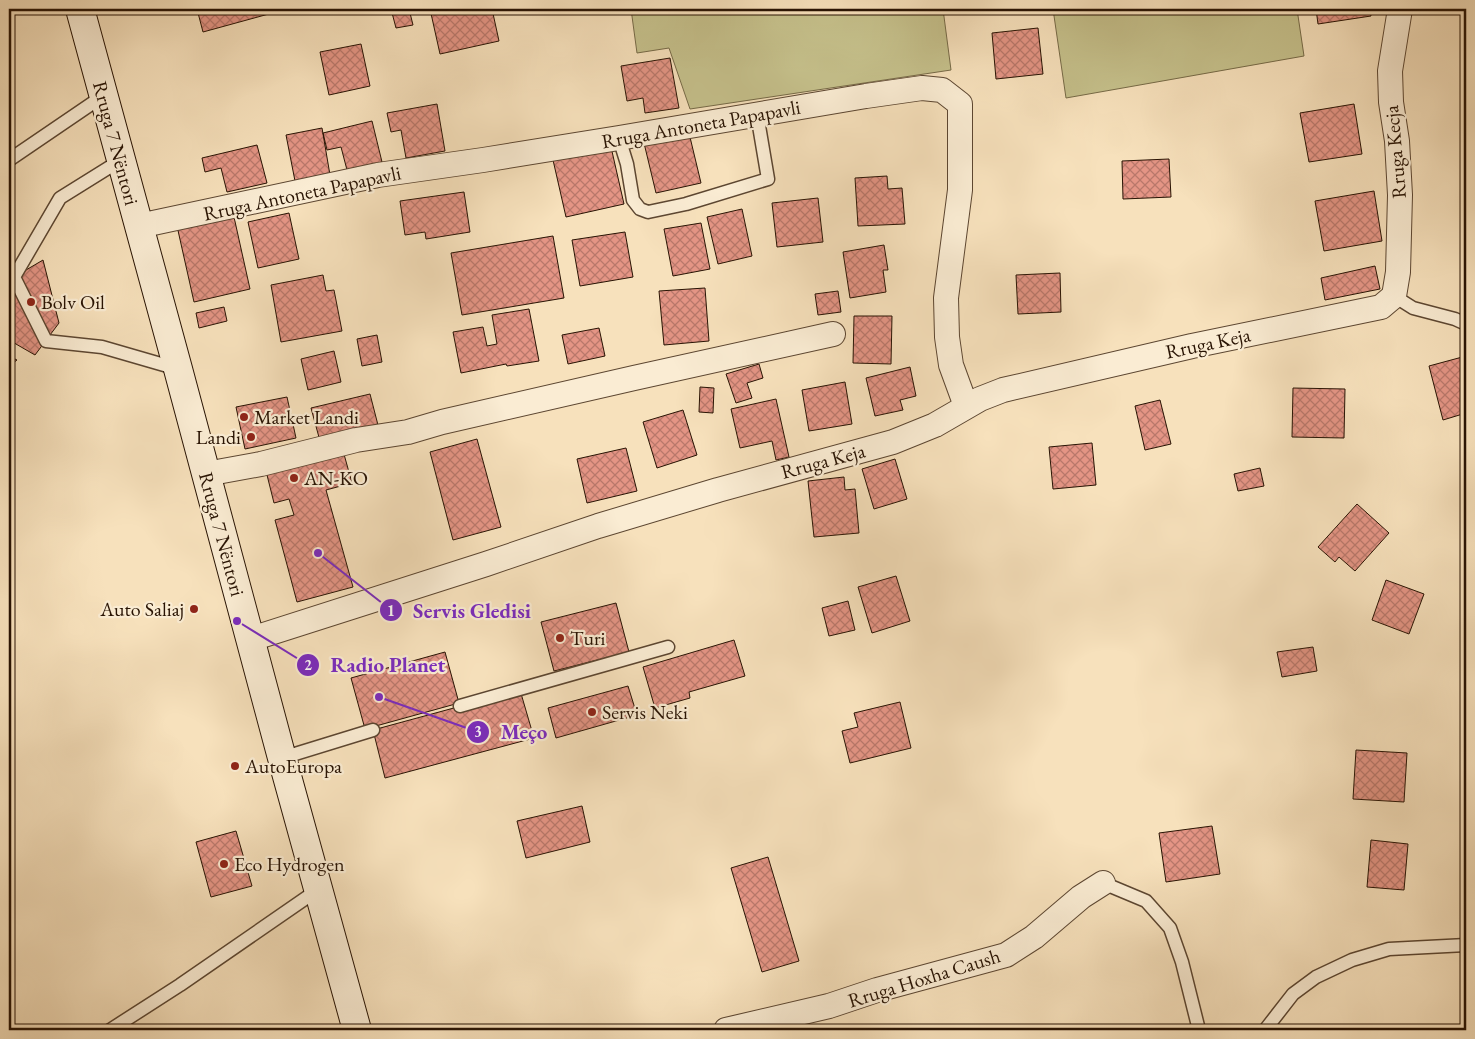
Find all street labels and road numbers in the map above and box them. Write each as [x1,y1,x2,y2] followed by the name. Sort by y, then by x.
[87,78,145,208] street label: Rruga 7 Nëntori
[600,94,802,154] street label: Rruga Antoneta Papapavli
[1378,104,1412,200] street label: Rruga Kecja
[201,159,403,227] street label: Rruga Antoneta Papapavli
[1163,321,1253,365] street label: Rruga Keja
[778,437,868,485] street label: Rruga Keja
[193,469,251,599] street label: Rruga 7 Nëntori
[845,942,1003,1014] street label: Rruga Hoxha Caush

